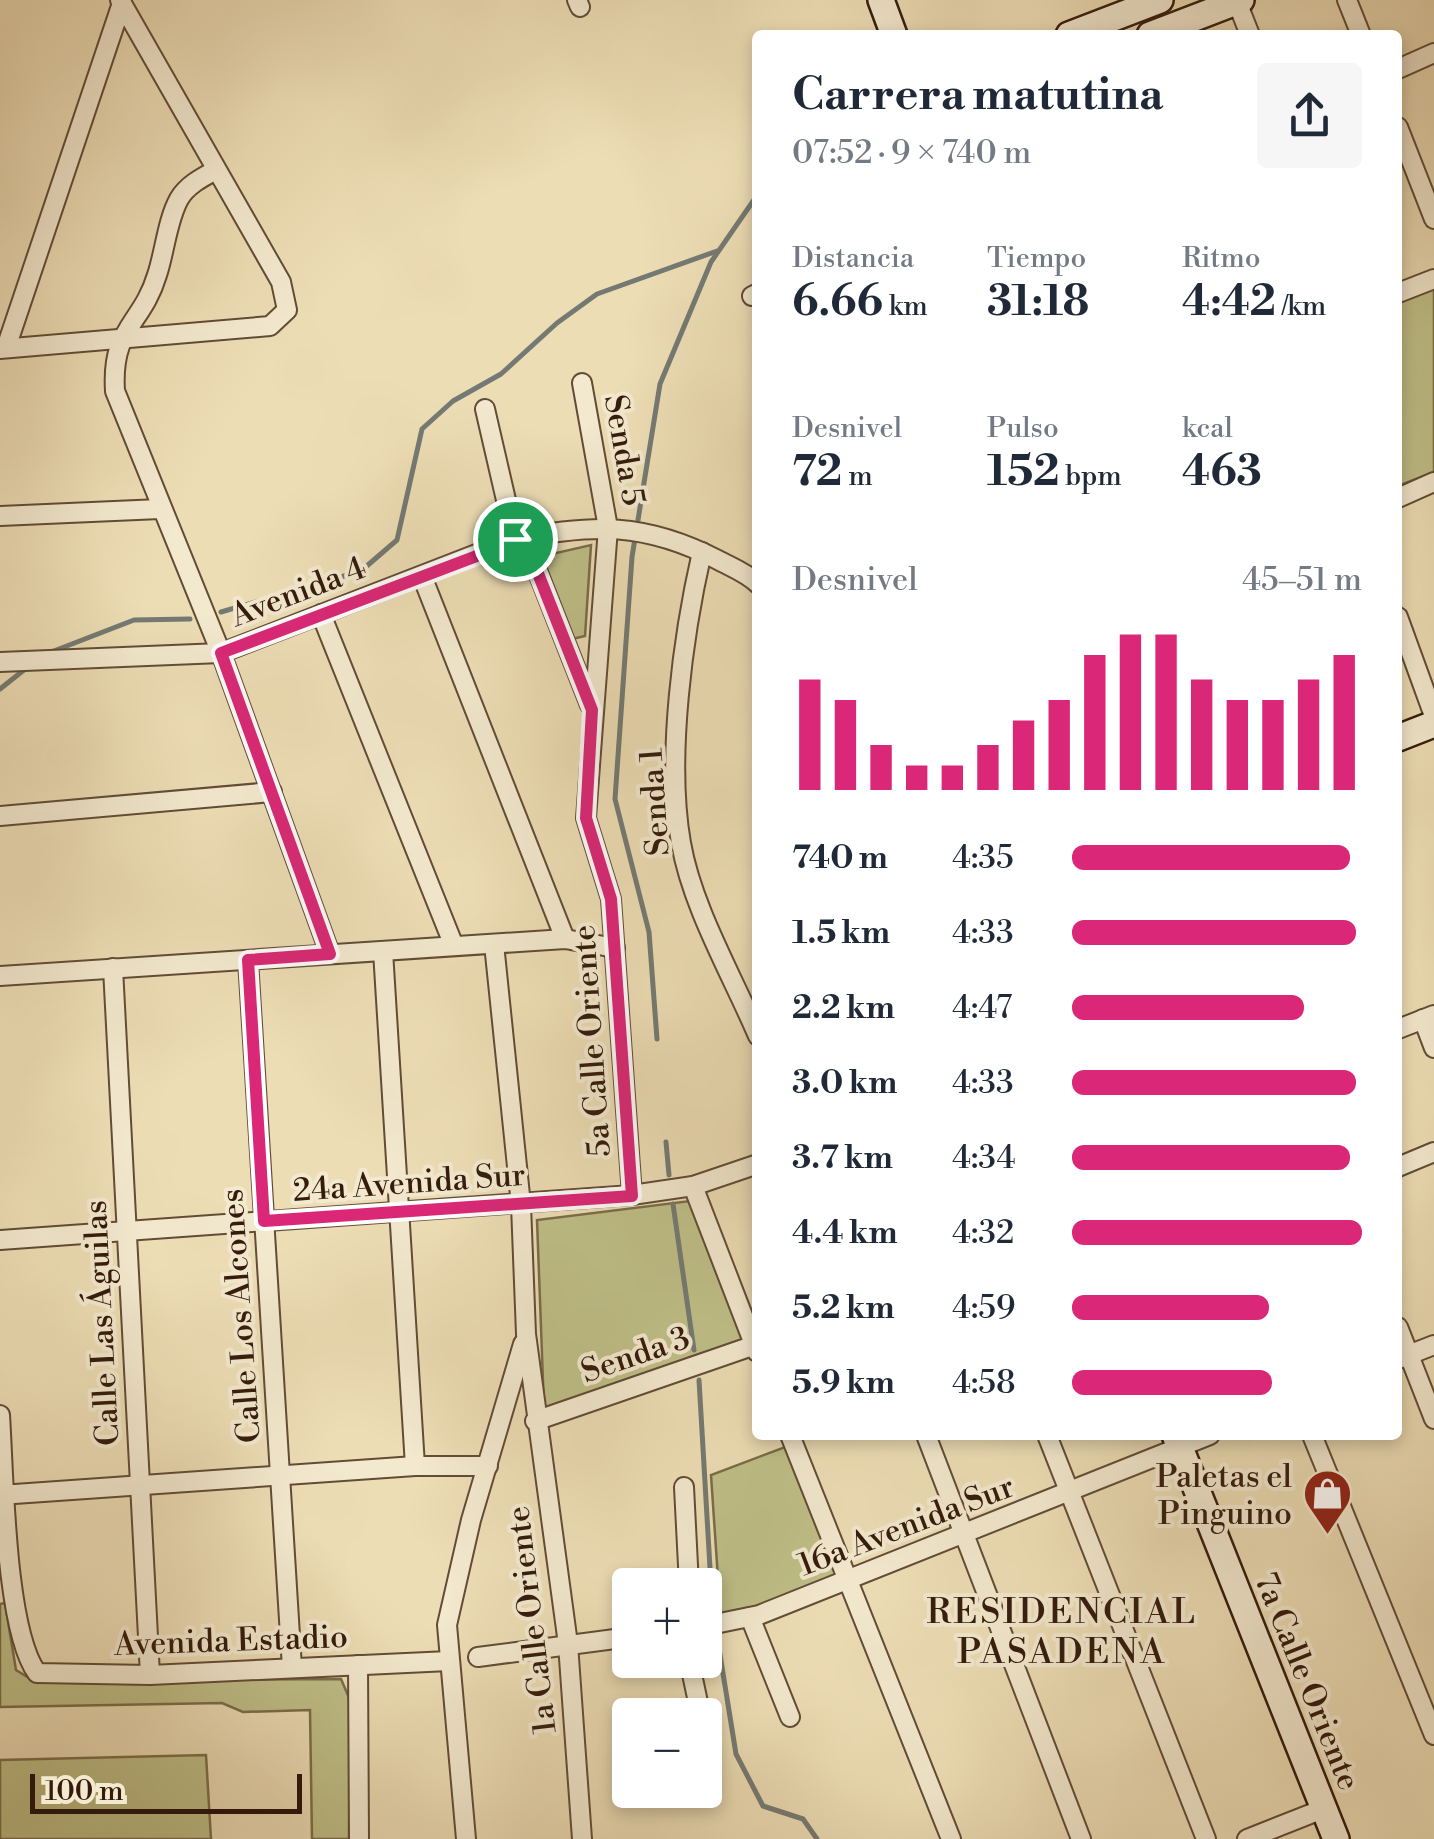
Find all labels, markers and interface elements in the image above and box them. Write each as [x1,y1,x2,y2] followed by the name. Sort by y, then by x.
[1257,63,1362,168] button: share
[792,67,1163,124] text: Carrera matutina
[792,133,1031,173] text: 07:52 · 9 × 740 m
[792,241,914,276] text: Distancia
[987,241,1086,276] text: Tiempo
[1182,241,1260,276] text: Ritmo
[792,276,883,329] text: 6.66
[987,276,1089,329] text: 31:18
[1182,276,1276,329] text: 4:42
[883,289,928,324] text: km
[1276,289,1326,324] text: /km
[595,391,653,509] street label: Senda 5
[792,411,902,446] text: Desnivel
[987,411,1059,446] text: Pulso
[1182,411,1233,446] text: kcal
[792,446,842,499] text: 72
[987,446,1059,499] text: 152
[1182,446,1262,499] text: 463
[842,459,873,494] text: m
[1059,459,1122,494] text: bpm
[473,497,558,582] pin
[488,512,543,567] icon: arrive
[224,548,372,636] street label: Avenida 4
[792,560,918,600] text: Desnivel
[1242,560,1362,600] text: 45–51 m
[631,746,679,857] street label: Senda 1
[792,838,888,878] text: 740 m
[952,838,1014,878] text: 4:35
[792,913,890,953] text: 1.5 km
[952,913,1014,953] text: 4:33
[564,923,620,1158] street label: 5a Calle Oriente
[792,988,895,1028] text: 2.2 km
[952,988,1012,1028] text: 4:47
[792,1063,897,1103] text: 3.0 km
[952,1063,1014,1103] text: 4:33
[792,1138,893,1178] text: 3.7 km
[952,1138,1016,1178] text: 4:34
[291,1155,527,1211] street label: 24a Avenida Sur
[212,1188,270,1444] street label: Calle Los Alcones
[74,1199,128,1447] street label: Calle Las Águilas
[792,1213,898,1253] text: 4.4 km
[952,1213,1014,1253] text: 4:32
[792,1288,895,1328] text: 5.2 km
[952,1288,1015,1328] text: 4:59
[576,1318,695,1392] street label: Senda 3
[792,1363,895,1403] text: 5.9 km
[952,1363,1016,1403] text: 4:58
[1156,1457,1293,1534] place label: Paletas el Pinguino
[793,1466,1020,1585] street label: 16a Avenida Sur
[1301,1468,1353,1536] shop icon: Paletas el Pinguino
[498,1504,566,1736] street label: 1a Calle Oriente
[1245,1567,1369,1796] street label: 7a Calle Oriente
[612,1568,722,1808] map controls
[612,1568,722,1678] button: +
[927,1591,1197,1674] district label: RESIDENCIAL PASADENA
[113,1617,349,1665] street label: Avenida Estadio
[612,1698,722,1808] button: −
[30,1769,302,1814] scale bar
[45,1774,124,1809] text: 100 m

